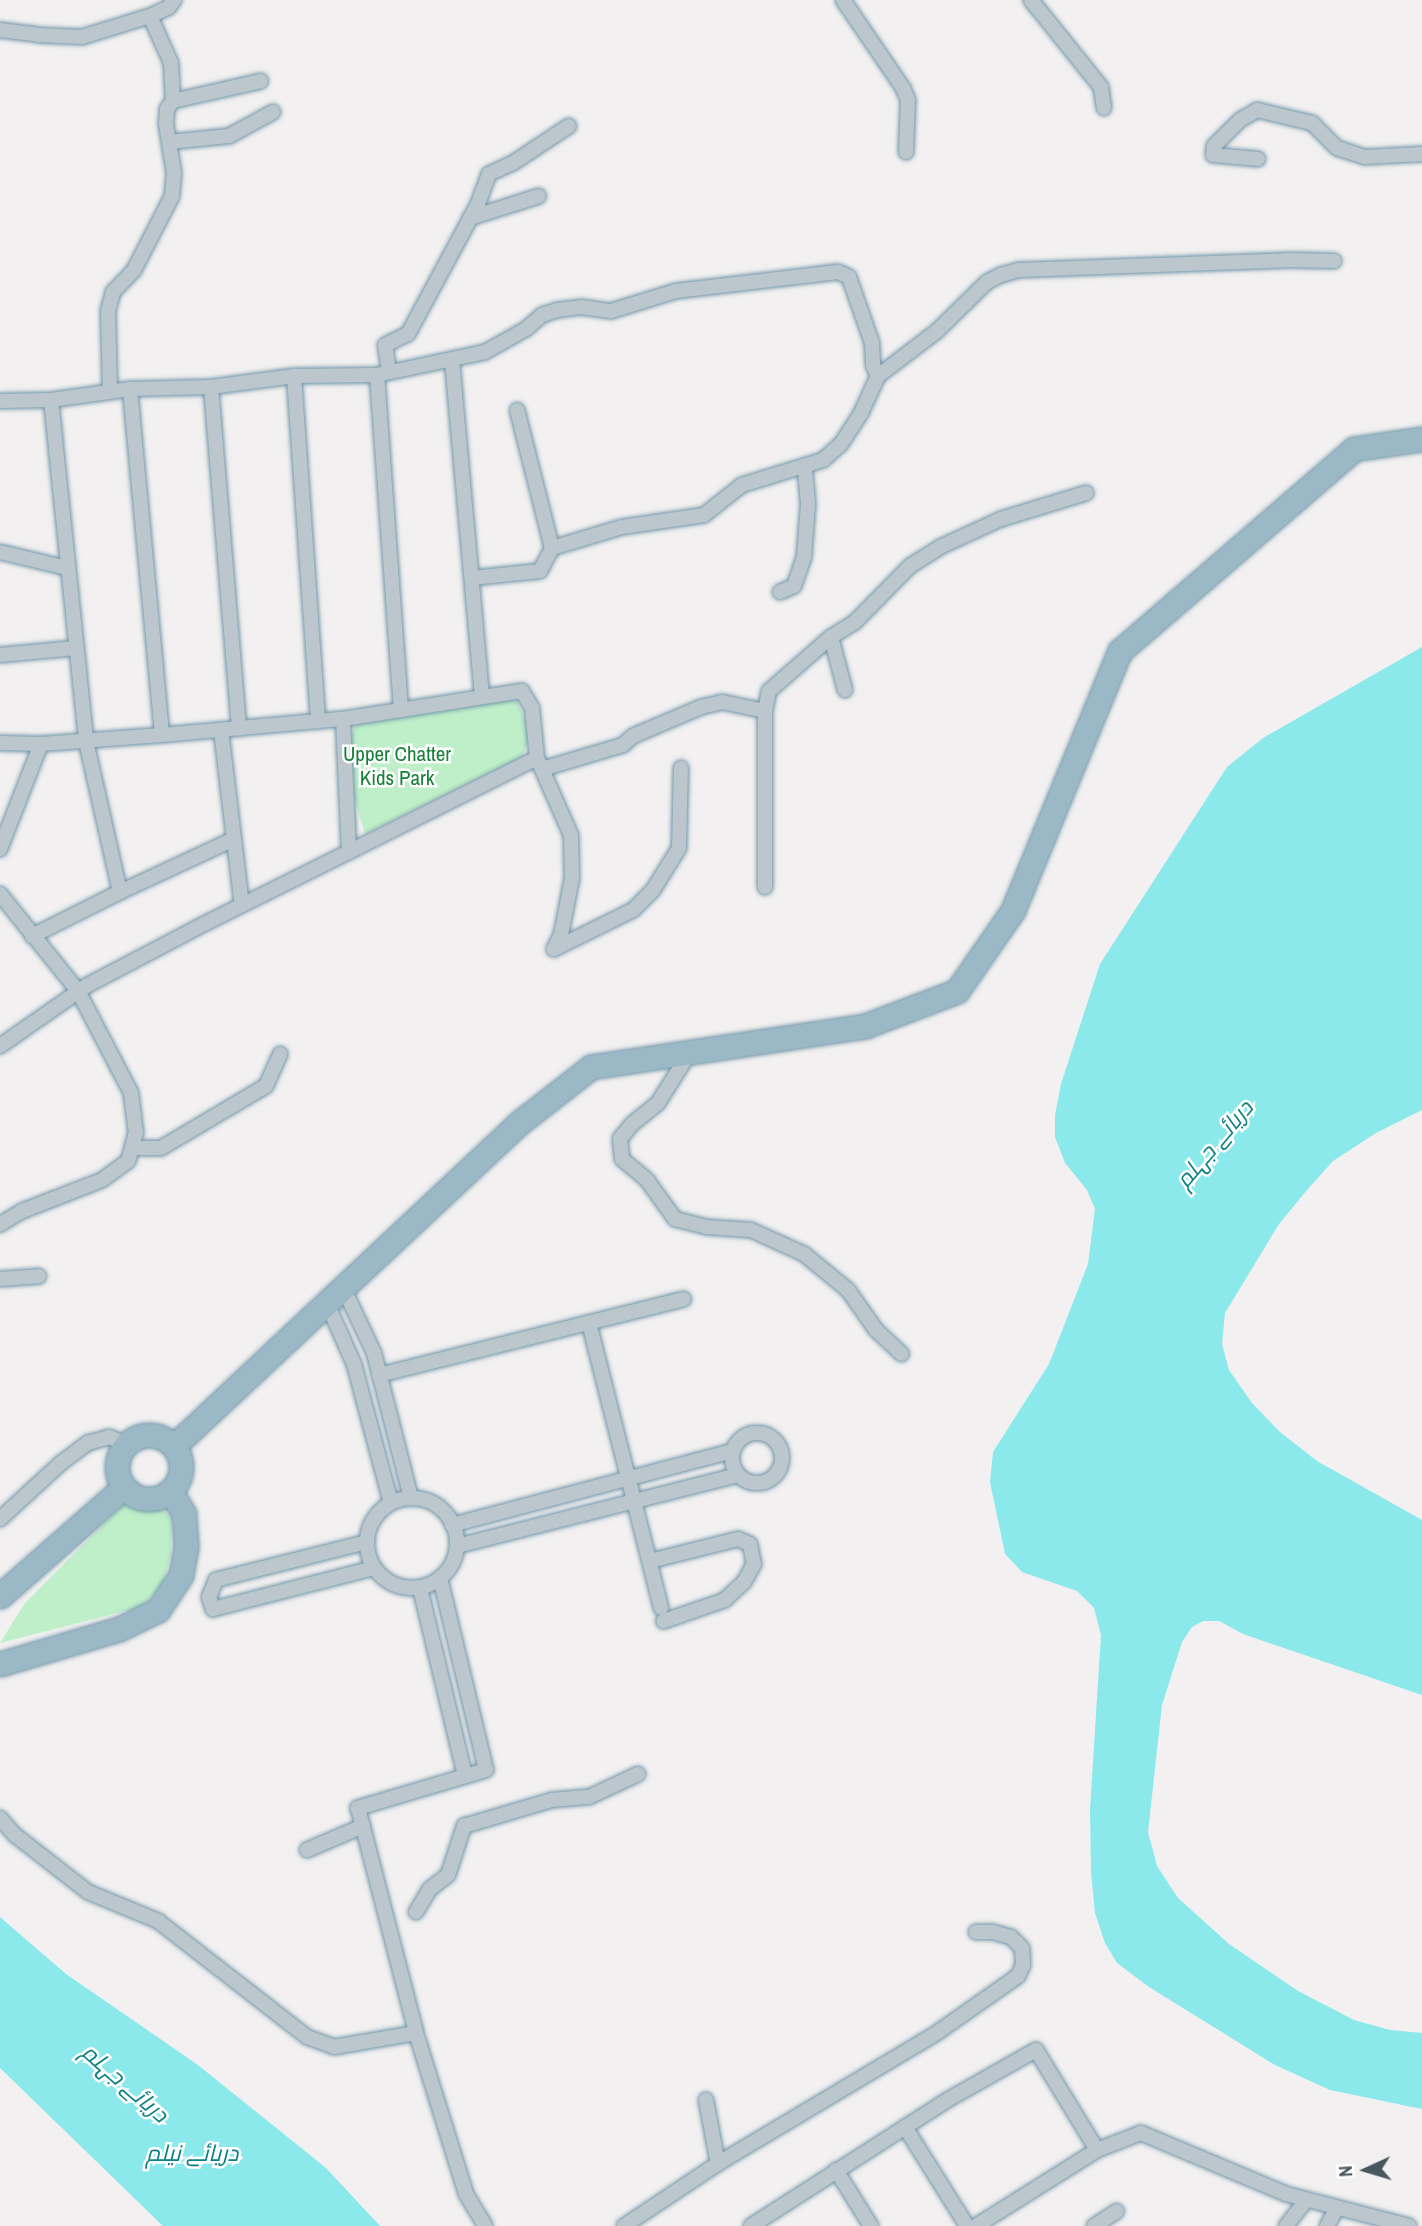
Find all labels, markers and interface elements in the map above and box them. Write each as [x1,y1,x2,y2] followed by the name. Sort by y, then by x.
[343,741,451,791] park label: Upper Chatter Kids Park
[1169,1095,1259,1193] water label: دریائے جہلم
[76,2038,174,2128] water label: دریائے جہلم
[1331,2135,1401,2205] north arrow
[146,2139,238,2167] water label: دریائے نیلم
[1332,2165,1358,2178] text: N

